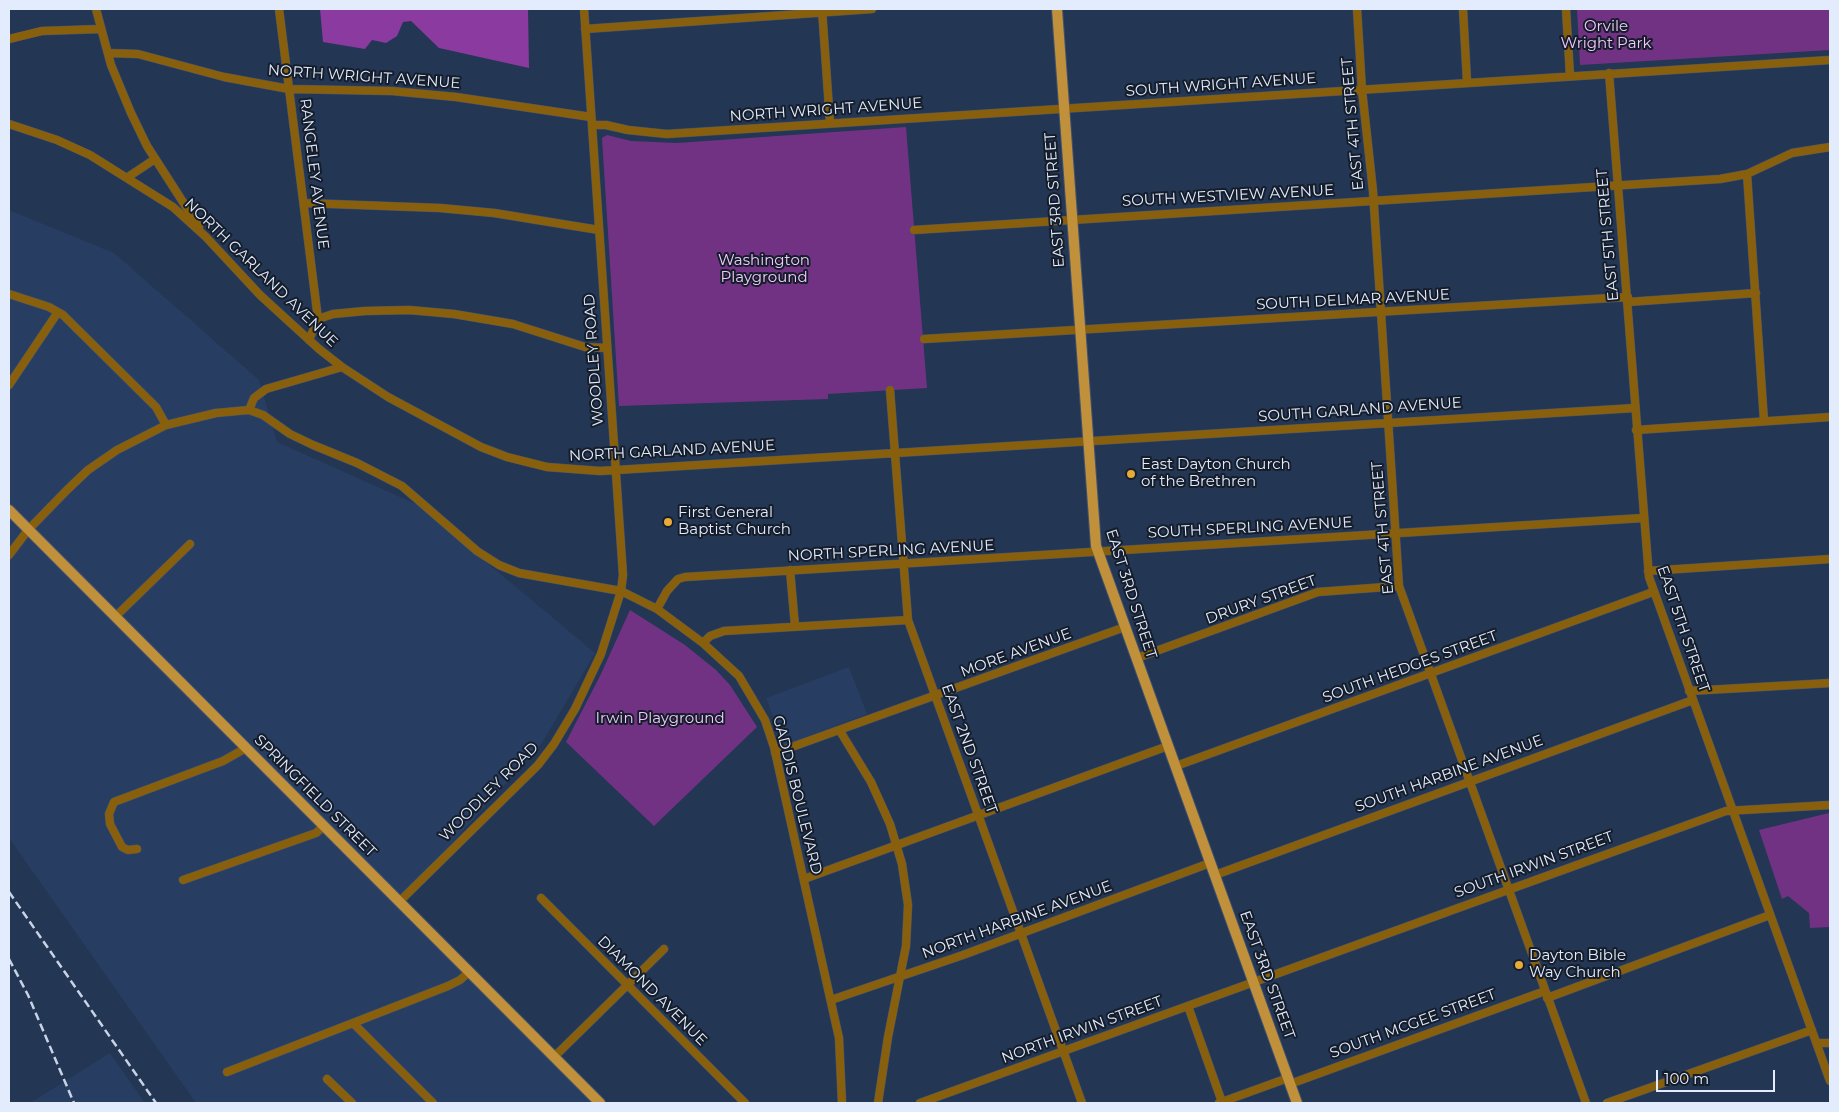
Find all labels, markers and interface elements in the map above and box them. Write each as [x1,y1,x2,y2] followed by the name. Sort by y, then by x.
[1561,18,1651,53] park label: Orvile Wright Park
[1338,57,1368,191] street label: EAST 4TH STREET
[267,61,461,93] street label: NORTH WRIGHT AVENUE
[1125,69,1317,101] street label: SOUTH WRIGHT AVENUE
[729,94,923,126] street label: NORTH WRIGHT AVENUE
[296,97,332,251] street label: RANGELEY AVENUE
[1041,132,1069,268] street label: EAST 3RD STREET
[1593,168,1623,302] street label: EAST 5TH STREET
[1122,181,1334,211] street label: SOUTH WESTVIEW AVENUE
[181,195,341,351] street label: NORTH GARLAND AVENUE
[718,252,810,287] park label: Washington Playground
[1256,286,1450,314] street label: SOUTH DELMAR AVENUE
[580,293,608,427] street label: WOODLEY ROAD
[1258,394,1462,426] street label: SOUTH GARLAND AVENUE
[569,437,775,465] street label: NORTH GARLAND AVENUE
[1141,456,1291,491] place label: East Dayton Church of the Brethren
[1368,461,1398,595] street label: EAST 4TH STREET
[1125,468,1137,480] marker: East Dayton Church of the Brethren
[678,504,791,539] place label: First General Baptist Church
[1147,514,1353,542] street label: SOUTH SPERLING AVENUE
[662,516,674,528] marker: First General Baptist Church
[1102,527,1160,661] street label: EAST 3RD STREET
[787,537,995,565] street label: NORTH SPERLING AVENUE
[1653,563,1713,695] street label: EAST 5TH STREET
[1203,572,1319,628] street label: DRURY STREET
[958,625,1074,681] street label: MORE AVENUE
[1320,627,1500,707] street label: SOUTH HEDGES STREET
[937,682,1001,816] street label: EAST 2ND STREET
[595,710,725,728] park label: Irwin Playground
[769,714,825,876] street label: GADDIS BOULEVARD
[250,731,380,861] street label: SPRINGFIELD STREET
[1353,732,1545,816] street label: SOUTH HARBINE AVENUE
[436,739,542,845] street label: WOODLEY ROAD
[1452,828,1616,902] street label: SOUTH IRWIN STREET
[920,877,1114,963] street label: NORTH HARBINE AVENUE
[1235,908,1299,1042] street label: EAST 3RD STREET
[593,932,711,1050] street label: DIAMOND AVENUE
[1529,947,1626,982] place label: Dayton Bible Way Church
[1513,959,1525,971] marker: Dayton Bible Way Church
[1327,986,1499,1062] street label: SOUTH MCGEE STREET
[999,992,1165,1068] street label: NORTH IRWIN STREET
[1659,1060,1778,1092] scale bar
[1664,1069,1709,1088] text: 100 m

